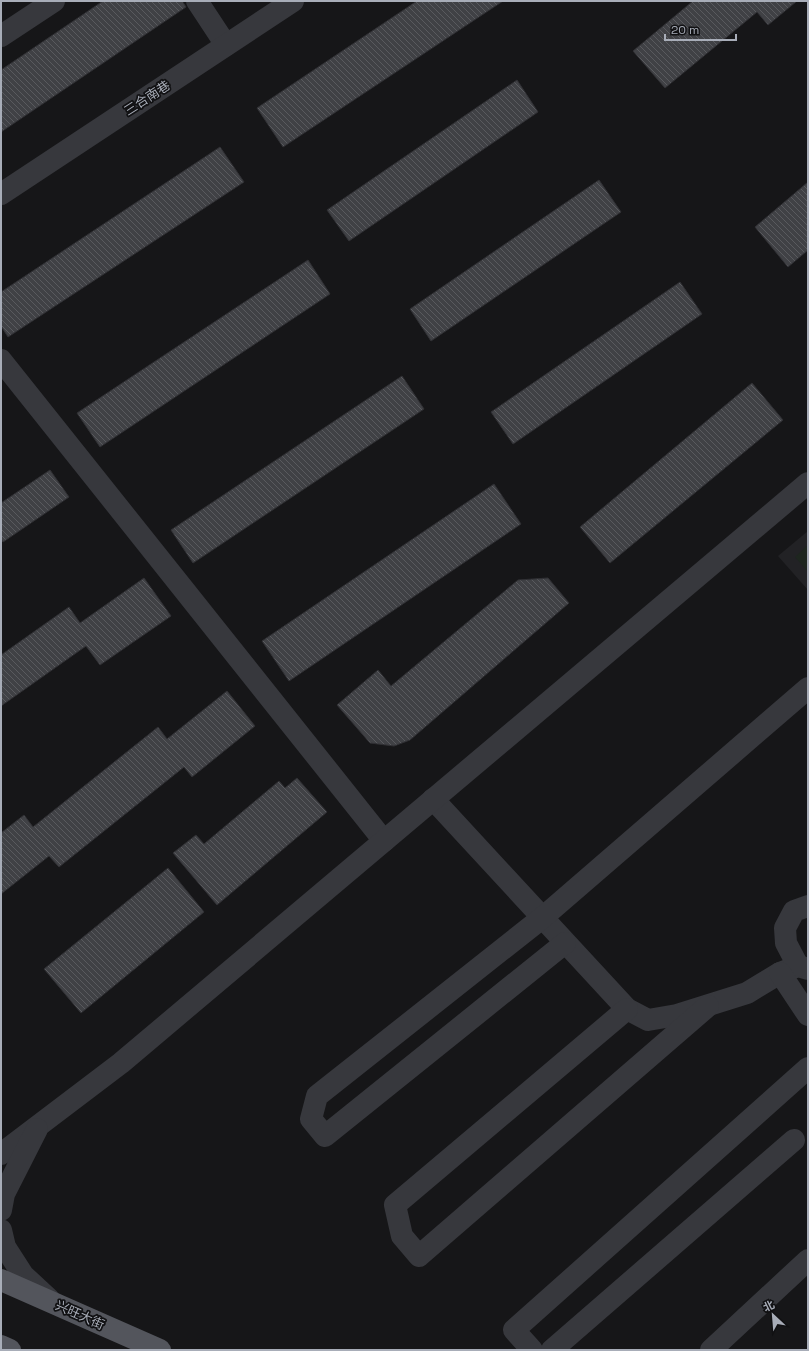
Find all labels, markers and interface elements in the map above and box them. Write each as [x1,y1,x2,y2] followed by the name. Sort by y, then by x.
[665,16,736,42] scale bar
[671,22,699,38] text: 20 m
[121,77,173,119] street label: 三合南巷
[753,1295,793,1335] north arrow
[53,1297,107,1333] street label: 兴旺大街
[761,1297,777,1315] text: 北

